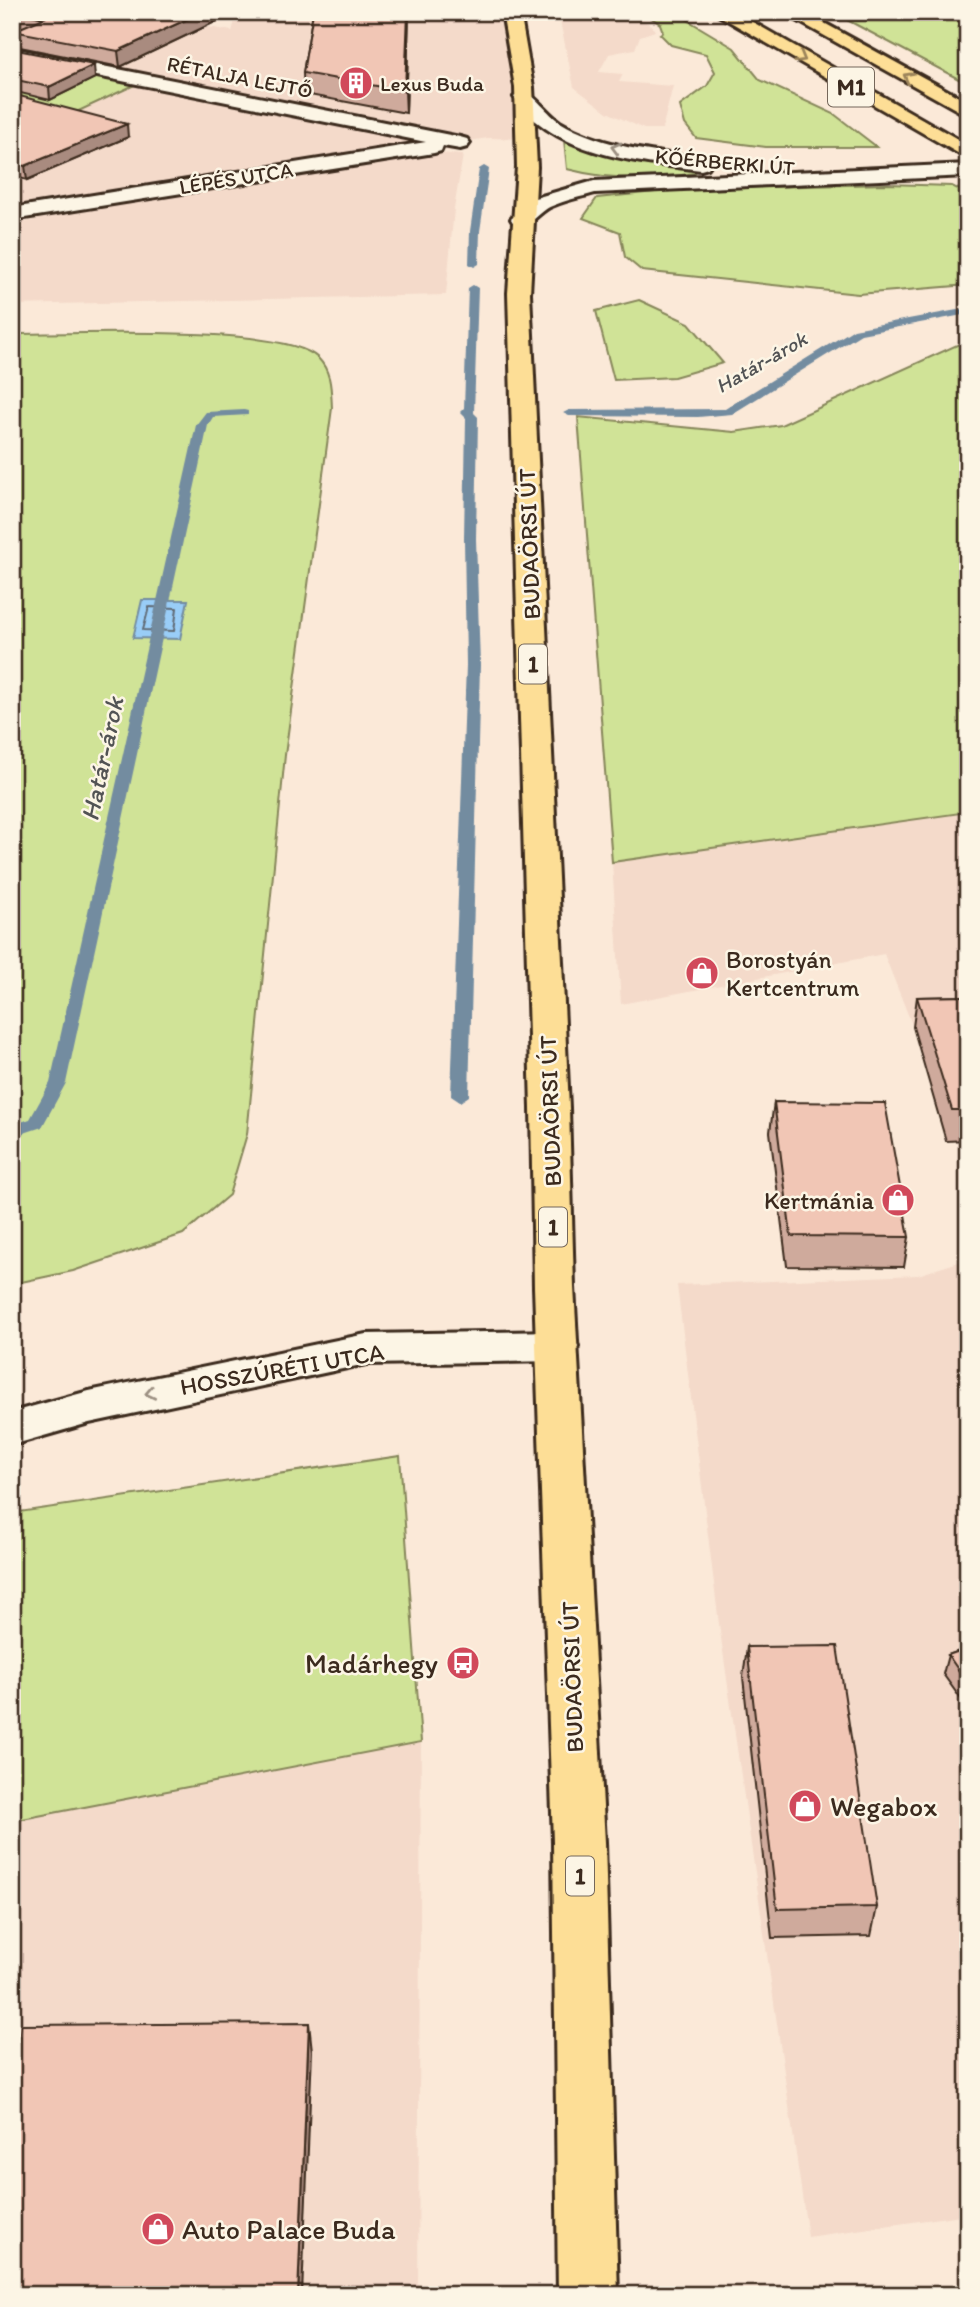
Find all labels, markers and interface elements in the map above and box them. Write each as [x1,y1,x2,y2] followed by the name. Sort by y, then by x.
[793,49,806,62] one-way arrow
[165,51,315,103] street label: RÉTALJA LEJTŐ
[337,64,375,102] building icon: Lexus Buda
[828,68,874,106] road number: M1
[380,71,484,96] place label: Lexus Buda
[903,72,915,85] one-way arrow
[610,142,622,156] one-way arrow
[654,143,796,181] street label: KŐÉRBERKI ÚT
[177,157,295,199] street label: LÉPÉS UTCA
[711,325,812,398] water label: Határ-árok
[512,467,546,620] street label: BUDAÖRSI ÚT
[519,644,547,684] road number: 1
[73,693,131,824] water label: Határ-árok
[726,945,859,1002] place label: Borostyán Kertcentrum
[683,954,721,992] shop icon: Borostyán Kertcentrum
[533,1034,567,1187] street label: BUDAÖRSI ÚT
[879,1181,917,1219] shop icon: Kertmánia
[764,1186,875,1215] place label: Kertmánia
[539,1208,567,1246] road number: 1
[178,1337,386,1401] street label: HOSSZÚRÉTI UTCA
[144,1385,156,1400] one-way arrow
[555,1600,589,1753] street label: BUDAÖRSI ÚT
[444,1644,482,1682] bus stop icon: Madárhegy
[305,1646,438,1680] place label: Madárhegy
[786,1787,824,1825] shop icon: Wegabox
[830,1789,937,1823] place label: Wegabox
[566,1856,594,1896] road number: 1
[139,2210,177,2248] shop icon: Auto Palace Buda
[182,2212,396,2246] place label: Auto Palace Buda

